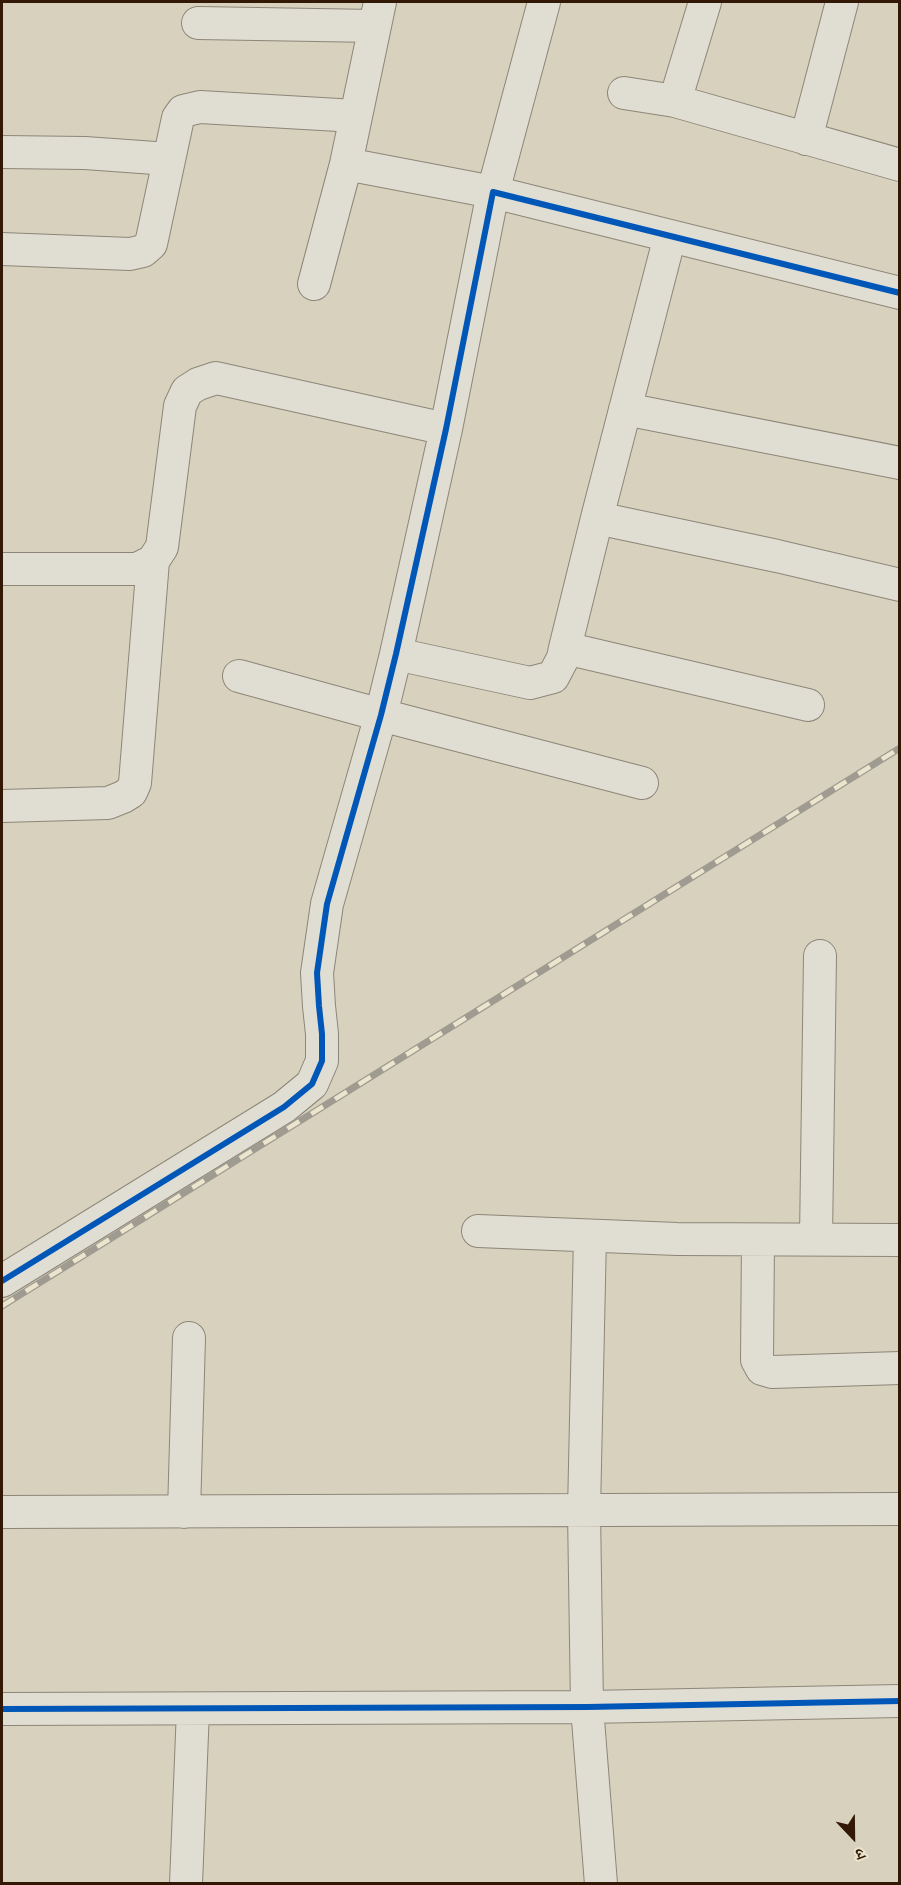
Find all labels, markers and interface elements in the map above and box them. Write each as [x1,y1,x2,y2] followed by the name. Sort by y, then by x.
[823,1807,883,1867] north arrow
[852,1843,867,1864] text: उ

